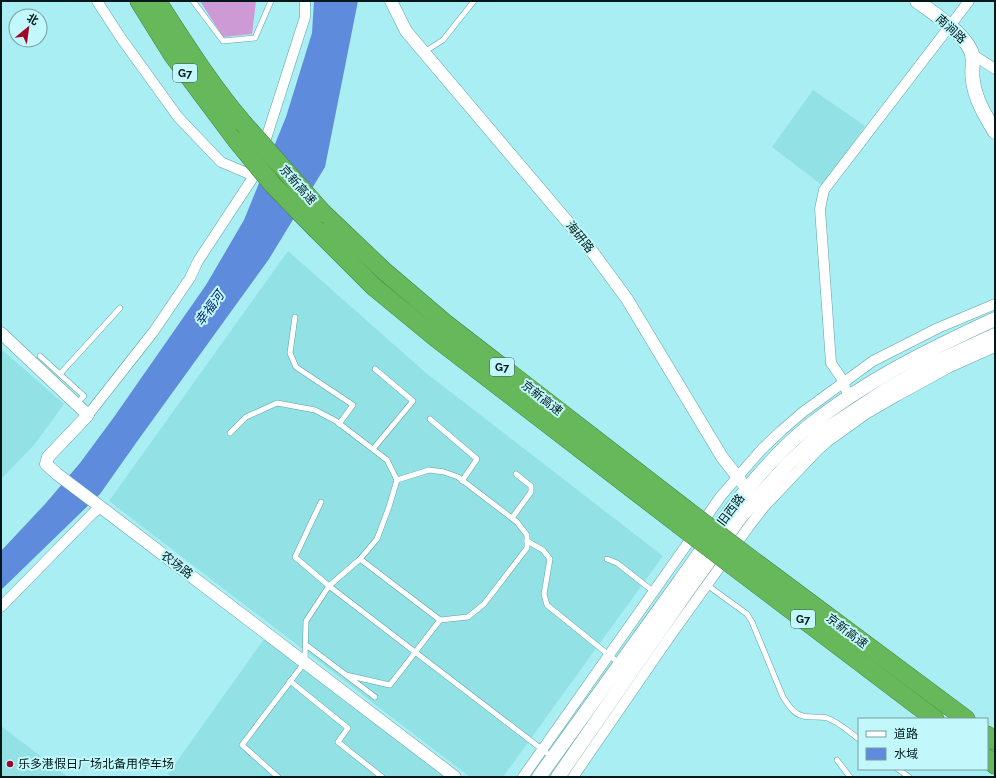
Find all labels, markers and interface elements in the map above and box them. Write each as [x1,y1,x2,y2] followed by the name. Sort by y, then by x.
[8,8,48,48] north arrow
[25,11,41,28] text: 北
[933,12,969,46] street label: 南涧路
[173,64,197,82] road number: G7
[277,162,319,208] street label: 京新高速
[563,219,597,255] street label: 海研路
[192,286,229,328] water label: 幸福河
[490,358,514,376] road number: G7
[519,378,565,418] street label: 京新高速
[715,491,747,529] street label: 旧西路
[158,549,196,581] street label: 农场路
[791,610,815,628] road number: G7
[824,611,870,651] street label: 京新高速
[858,718,988,770] legend
[894,727,918,741] text: 道路
[894,747,918,761] text: 水域
[18,757,174,771] place label: 乐多港假日广场北备用停车场
[5,759,15,769] marker: 乐多港假日广场北备用停车场

